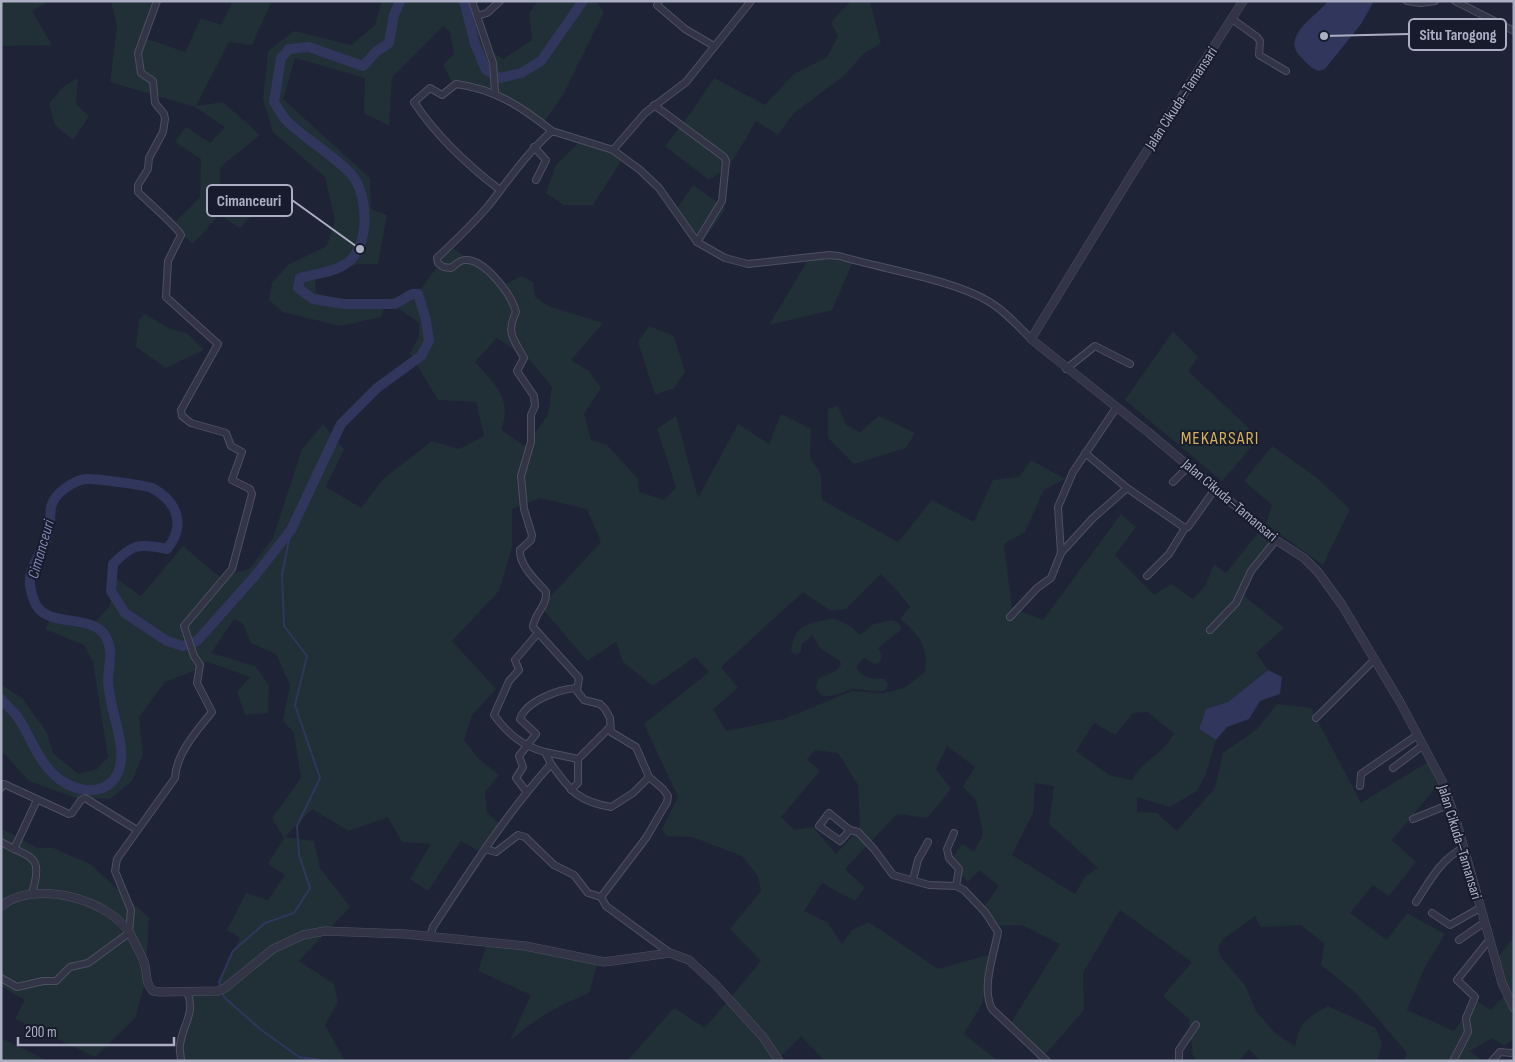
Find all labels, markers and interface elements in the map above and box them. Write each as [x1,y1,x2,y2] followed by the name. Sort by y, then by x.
[1409,19,1506,50] callout: Situ Tarogong
[1420,26,1497,45] text: Situ Tarogong
[1141,43,1222,154] street label: Jalan Cikuda–Tamansari
[207,185,292,216] callout: Cimanceuri
[217,192,281,211] text: Cimanceuri
[1181,428,1259,449] district label: MEKARSARI
[1177,454,1281,546] street label: Jalan Cikuda–Tamansari
[24,517,59,581] water label: Cimanceuri
[1433,782,1486,902] street label: Jalan Cikuda–Tamansari
[18,1014,174,1046] scale bar
[25,1023,57,1042] text: 200 m

